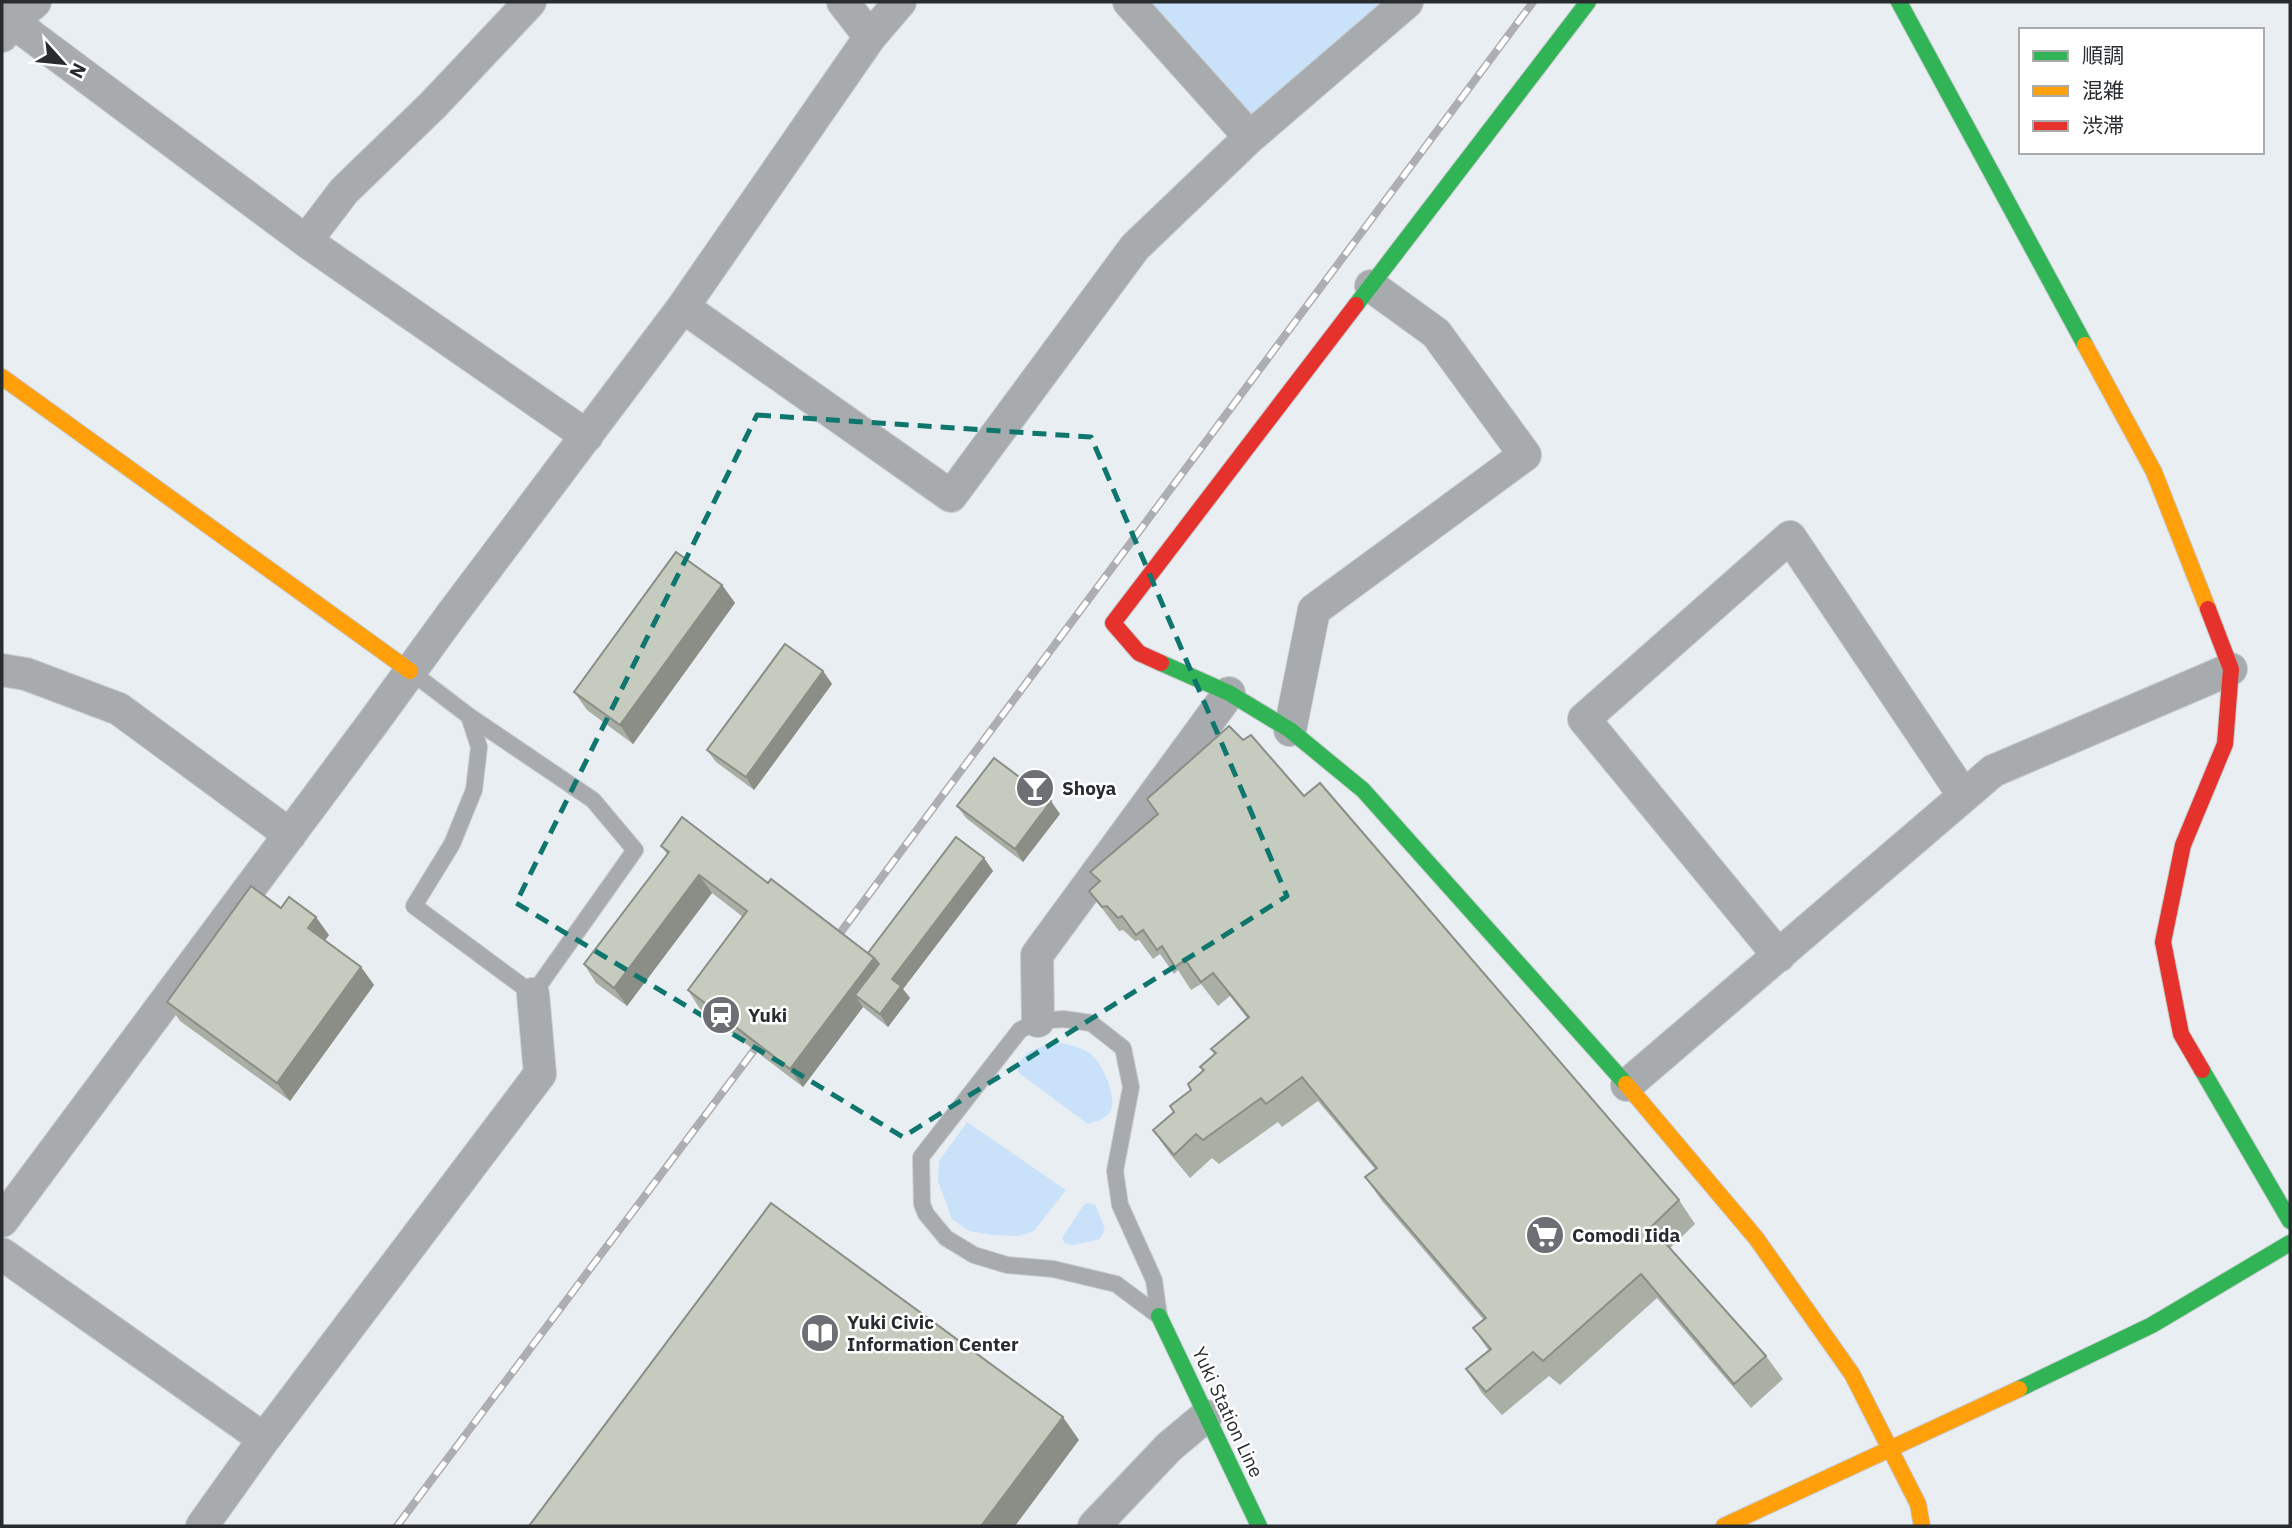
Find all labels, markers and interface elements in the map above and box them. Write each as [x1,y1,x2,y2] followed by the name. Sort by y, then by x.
[28,28,98,98] north arrow
[2019,28,2264,154] legend
[2082,41,2124,69] text: 順調
[64,59,92,82] text: N
[2082,76,2124,104] text: 混雑
[2082,111,2124,139] text: 渋滞
[1014,767,1056,809] bar icon: Shoya
[1062,776,1117,800] place label: Shoya
[700,994,742,1036] station icon: Yuki
[748,1003,787,1027] place label: Yuki
[1524,1214,1566,1256] supermarket icon: Comodi Iida
[1572,1223,1680,1247] place label: Comodi Iida
[847,1310,1019,1356] place label: Yuki Civic Information Center
[799,1312,841,1354] library icon: Yuki Civic Information Center
[1187,1343,1269,1481] street label: Yuki Station Line

